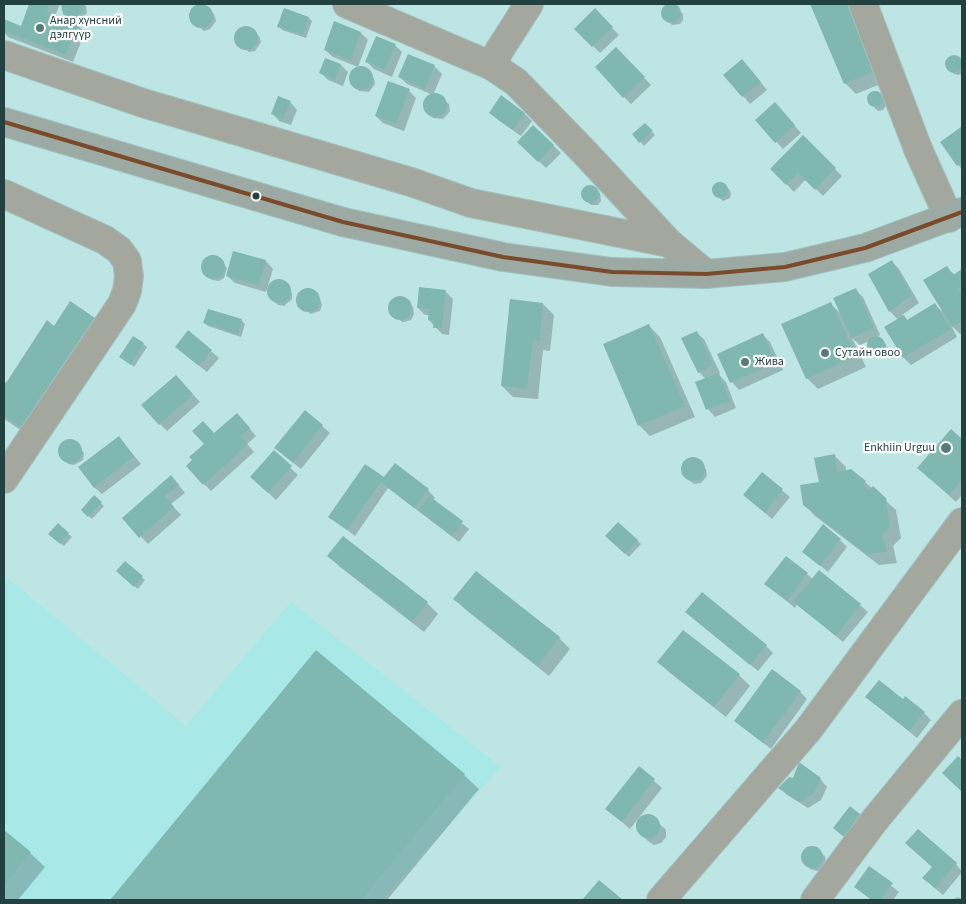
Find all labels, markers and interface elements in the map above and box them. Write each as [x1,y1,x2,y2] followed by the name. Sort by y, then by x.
[50,14,122,42] place label: Анар хүнсний дэлгүүр
[34,22,46,34] marker: Анар хүнсний дэлгүүр
[251,191,261,201] unlabelled marker
[835,346,900,360] place label: Сутайн овоо
[819,347,831,359] marker: Сутайн овоо
[755,355,784,369] place label: Жива
[739,356,751,368] marker: Жива
[864,441,935,455] place label: Enkhiin Urguu
[939,441,953,455] marker: Enkhiin Urguu

